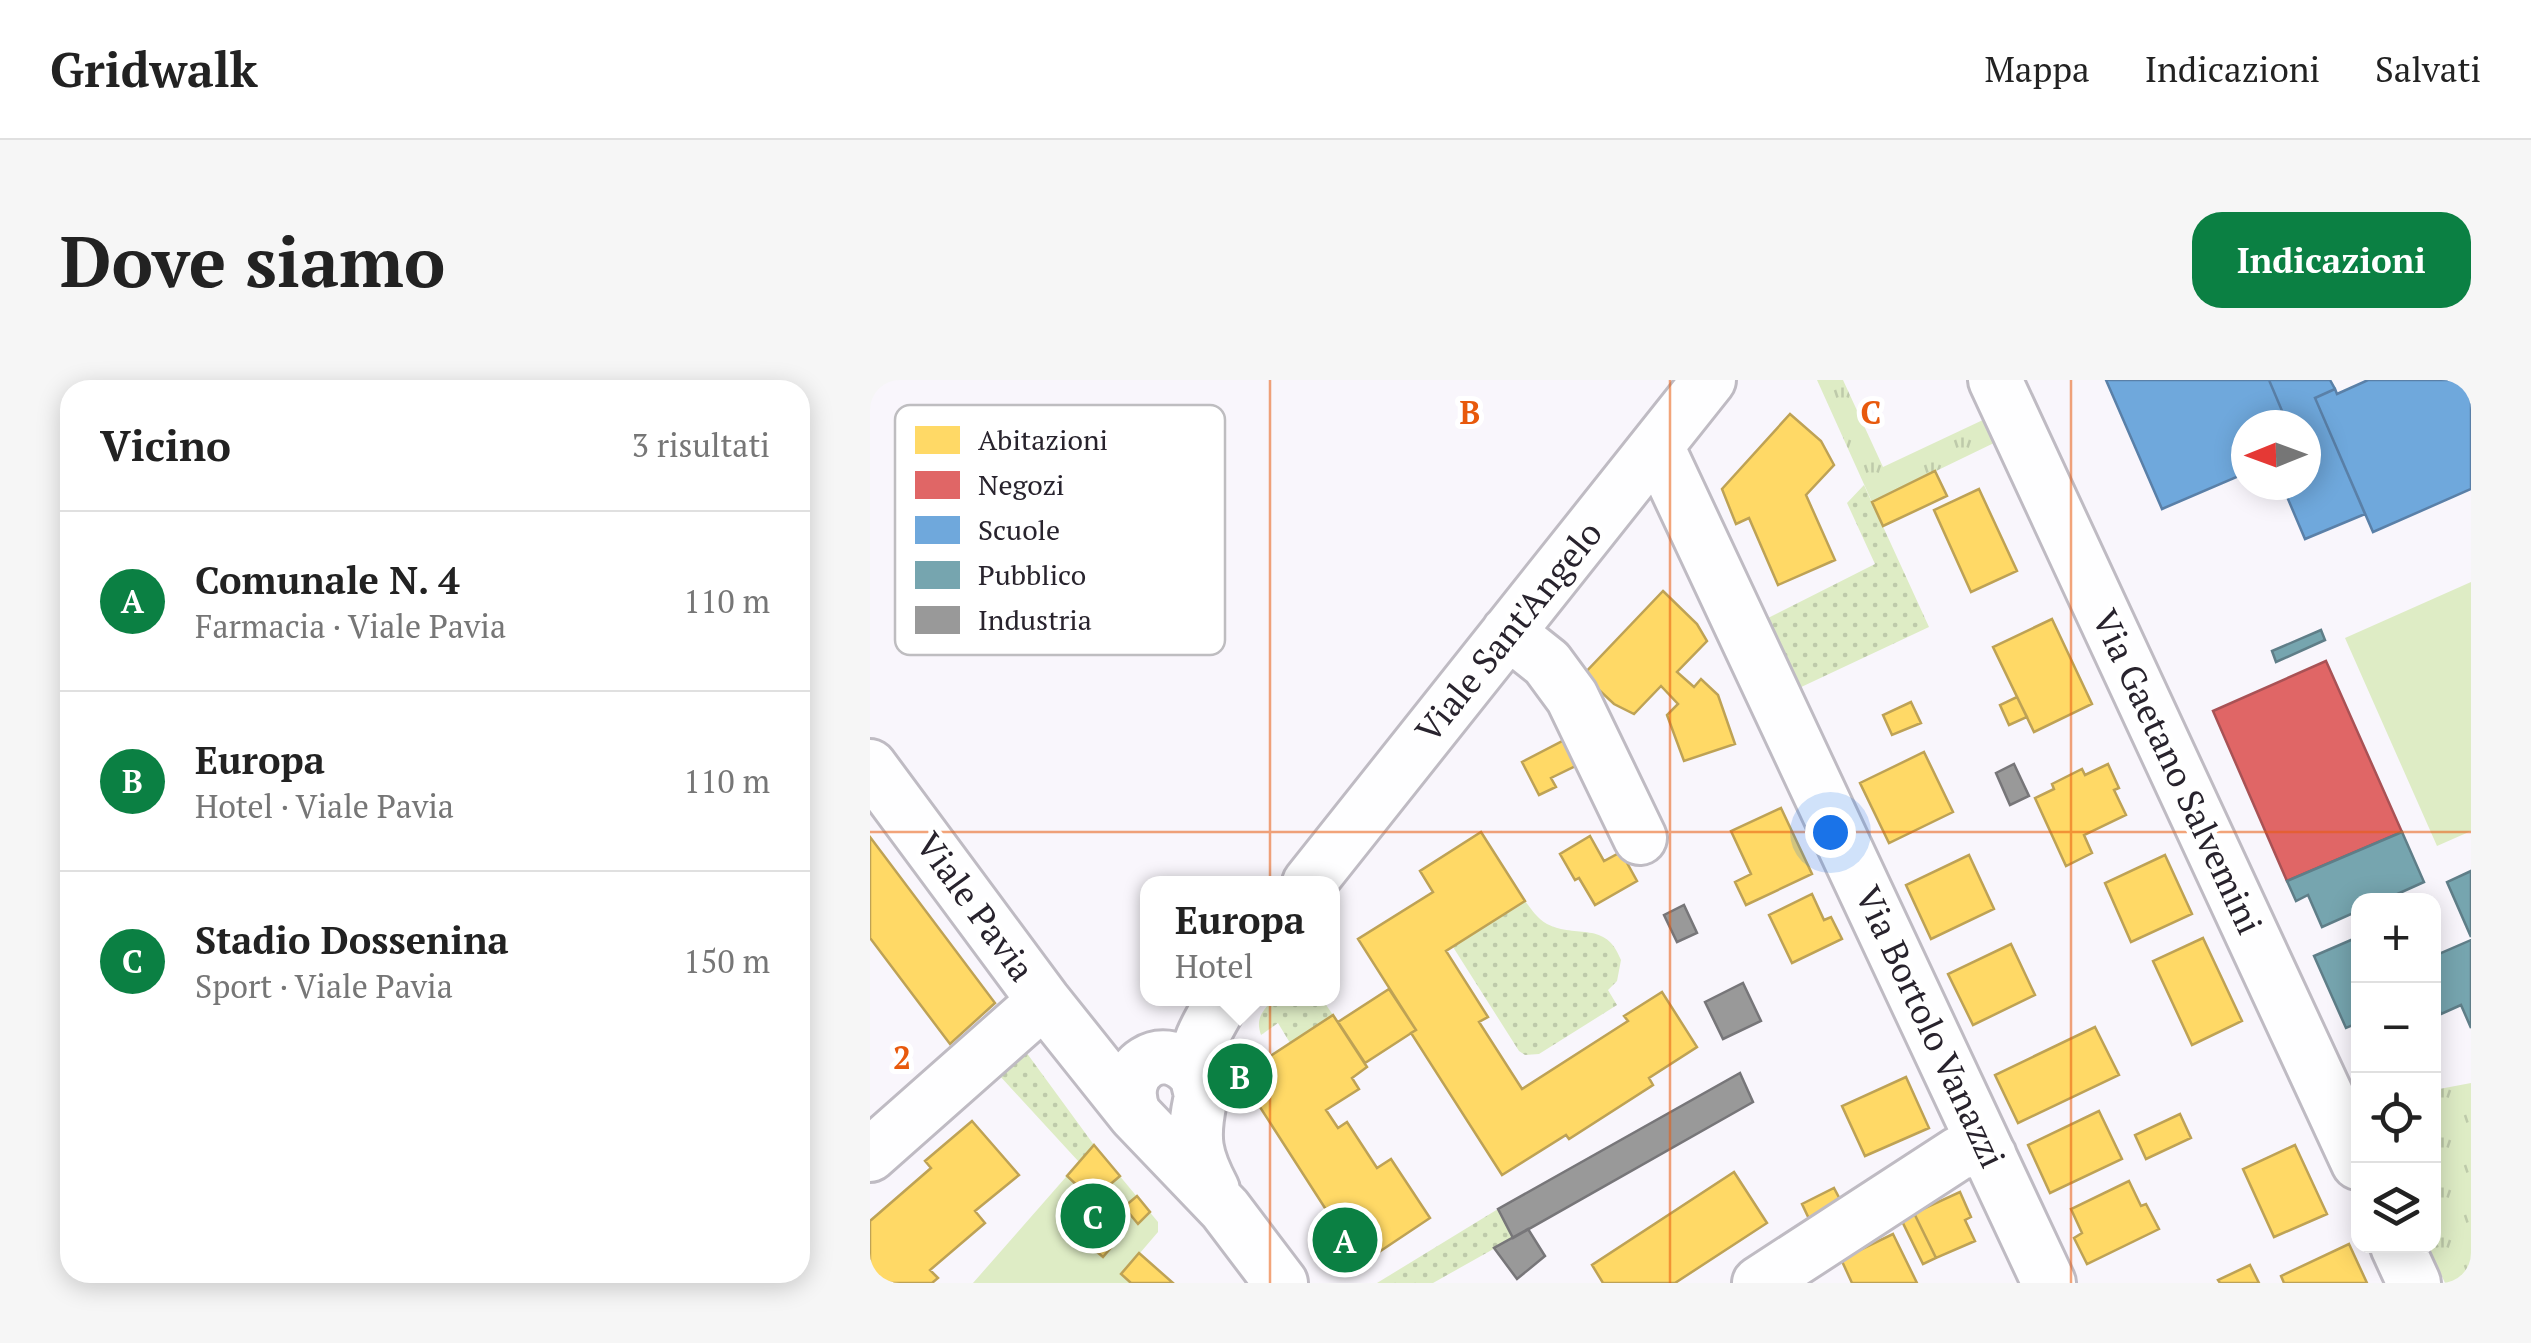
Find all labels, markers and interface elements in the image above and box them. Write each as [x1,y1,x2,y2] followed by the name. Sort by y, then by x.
[50,37,258,101] text: Gridwalk
[1984,46,2090,92] text: Mappa
[2145,46,2320,92] text: Indicazioni
[2375,46,2481,92] text: Salvati
[2192,212,2471,308] button: Indicazioni
[60,214,445,307] text: Dove siamo
[1460,391,1480,433] text: B
[1861,391,1881,433] text: C
[895,405,1225,655] legend
[2231,410,2321,500] north arrow
[100,417,231,473] text: Vicino
[978,421,1108,458] text: Abitazioni
[632,424,770,466] text: 3 risultati
[978,466,1065,503] text: Negozi
[978,511,1060,548] text: Scuole
[1405,511,1612,752] street label: Viale Sant'Angelo
[195,555,460,605] text: Comunale N. 4
[978,556,1086,593] text: Pubblico
[121,580,144,622] text: A
[683,580,770,622] text: 110 m
[978,601,1092,638] text: Industria
[2082,602,2273,941] street label: Via Gaetano Salvemini
[195,605,506,647] text: Farmacia · Viale Pavia
[195,735,325,785] text: Europa
[122,760,143,802] text: B
[683,760,770,802] text: 110 m
[195,785,454,827] text: Hotel · Viale Pavia
[1805,807,1856,858] your location
[906,823,1045,990] street label: Viale Pavia
[1140,876,1340,1006] popup
[1845,878,2016,1175] street label: Via Bortolo Vanazzi
[2351,893,2441,1253] map controls
[2351,893,2441,983] button: +
[1175,895,1305,945] text: Europa
[195,915,509,965] text: Stadio Dossenina
[122,940,143,982] text: C
[683,940,770,982] text: 150 m
[1175,945,1253,987] text: Hotel
[195,965,453,1007] text: Sport · Viale Pavia
[2351,983,2441,1073] button: −
[893,1036,911,1078] text: 2
[1208,1038,1272,1114] pin: B
[2351,1073,2441,1163] button: locate
[2351,1163,2441,1253] button: layers
[1060,1178,1126,1254] pin: C
[1312,1202,1378,1278] pin: A

